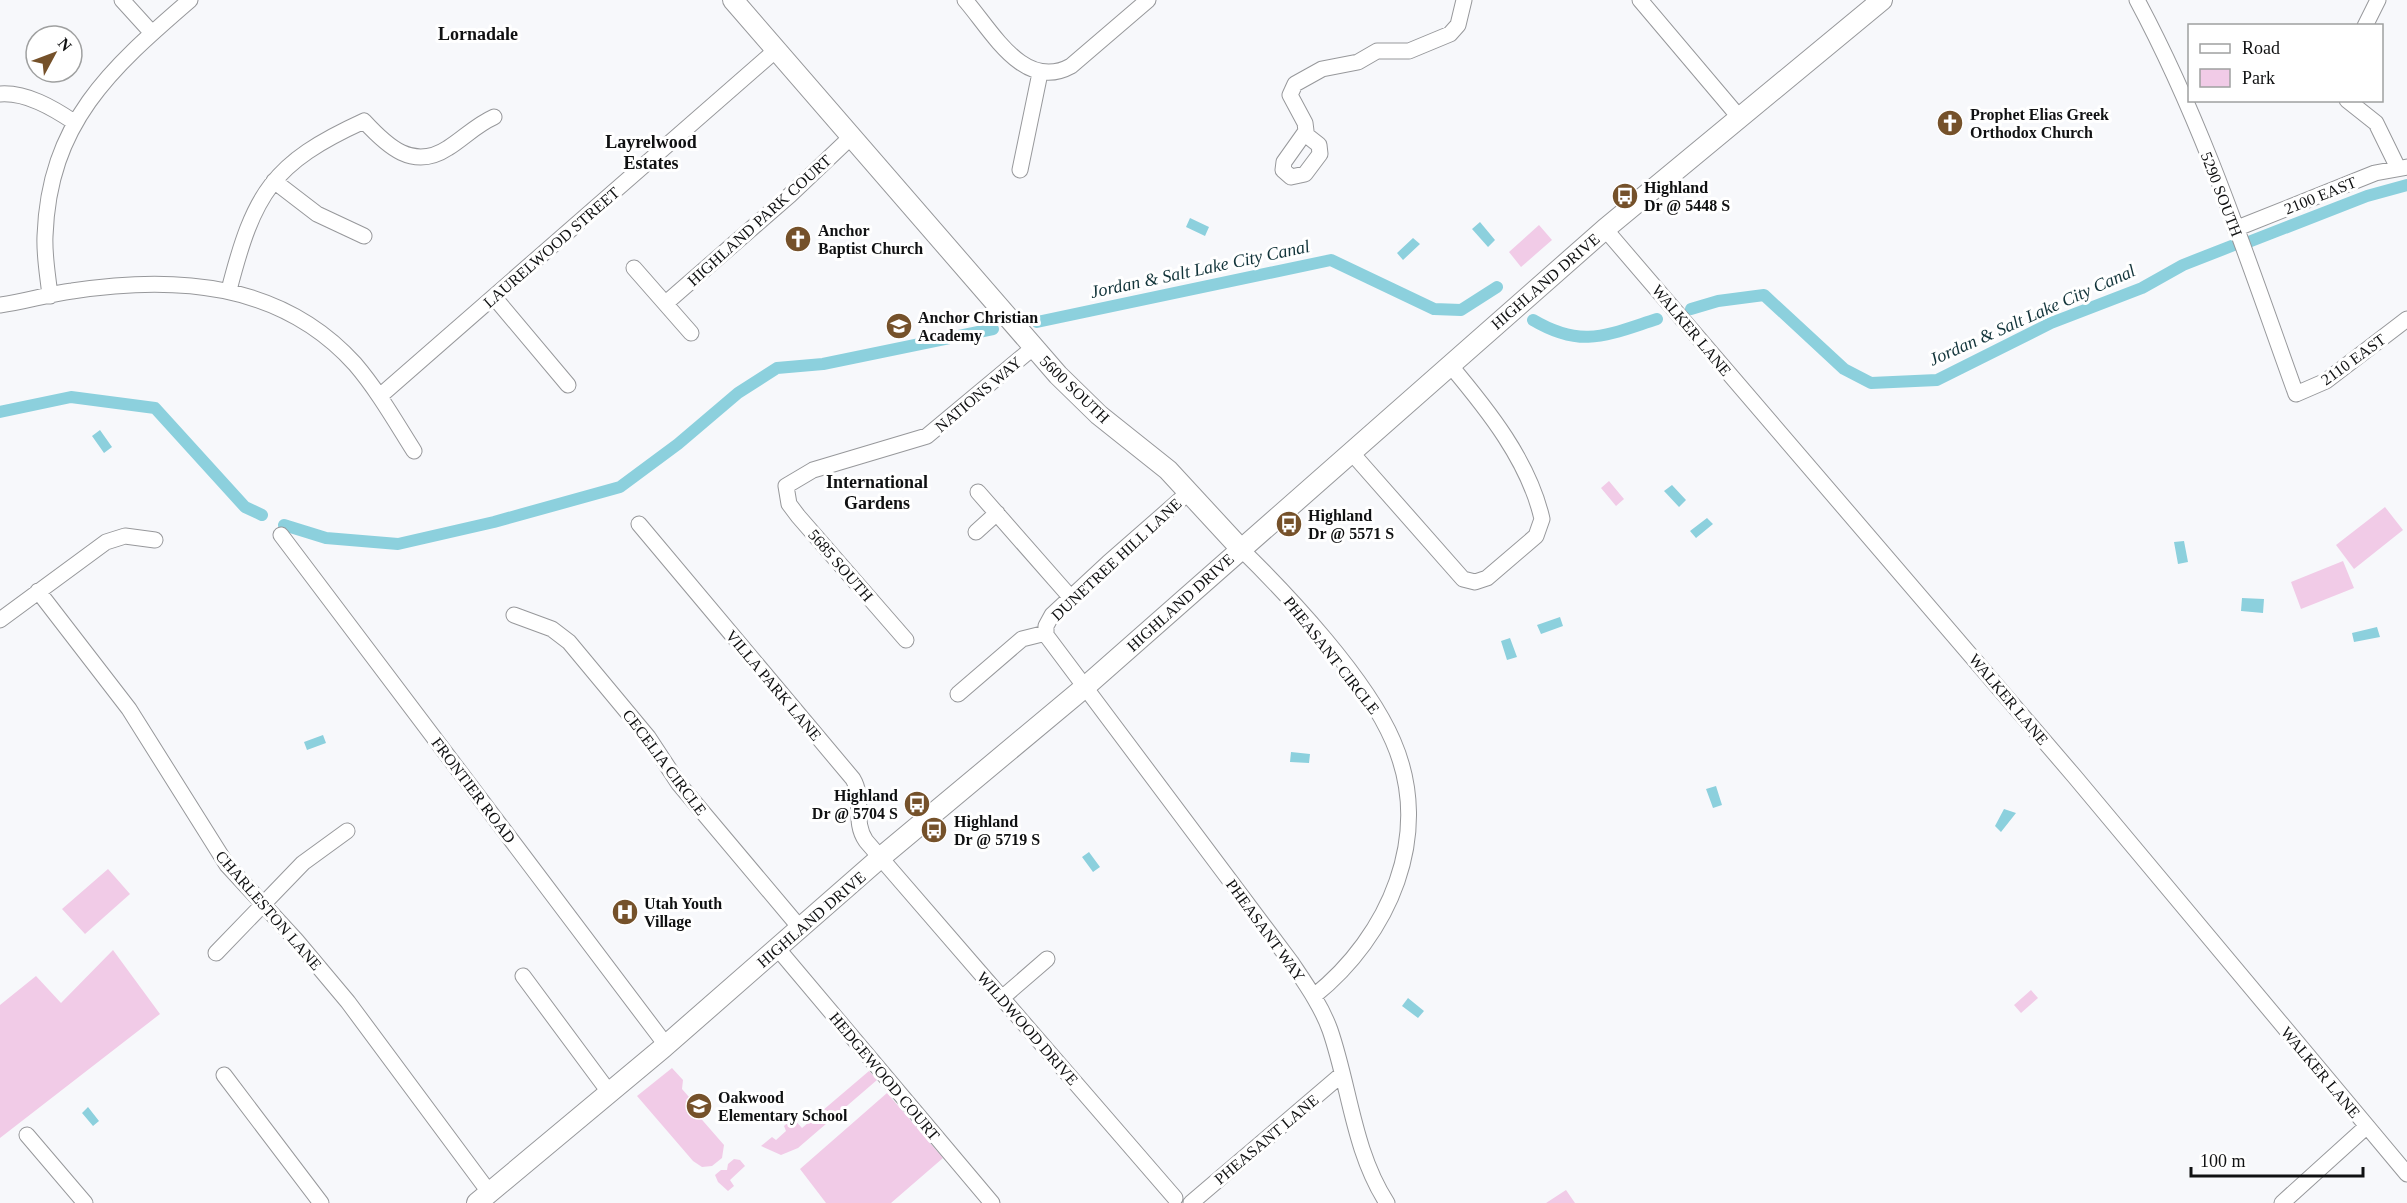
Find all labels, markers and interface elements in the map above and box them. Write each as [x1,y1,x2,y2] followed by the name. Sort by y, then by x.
[24,24,84,84] north arrow
[438,24,518,44] district label: Lornadale
[2188,24,2383,102] legend
[55,35,75,55] text: N
[2242,38,2280,58] text: Road
[2242,68,2275,88] text: Park
[1970,106,2109,141] place label: Prophet Elias Greek Orthodox Church
[1935,108,1965,138] church icon: Prophet Elias Greek Orthodox Church
[605,132,697,173] district label: Layrelwood Estates
[2198,149,2246,239] street label: 5290 SOUTH
[684,151,835,289] street label: HIGHLAND PARK COURT
[2282,173,2359,218] street label: 2100 EAST
[1644,179,1730,215] place label: Highland Dr @ 5448 S
[1610,181,1640,211] bus stop icon: Highland Dr @ 5448 S
[480,184,623,311] street label: LAURELWOOD STREET
[818,222,923,258] place label: Anchor Baptist Church
[783,224,813,254] church icon: Anchor Baptist Church
[1488,230,1603,333] street label: HIGHLAND DRIVE
[1088,236,1312,302] water label: Jordan & Salt Lake City Canal
[1926,260,2138,370] water label: Jordan & Salt Lake City Canal
[1649,281,1735,379] street label: WALKER LANE
[918,309,1038,345] place label: Anchor Christian Academy
[884,311,914,341] school or university icon: Anchor Christian Academy
[2318,330,2389,388] street label: 2110 EAST
[1037,352,1113,427] street label: 5600 SOUTH
[932,353,1025,435] street label: NATIONS WAY
[826,472,928,513] district label: International Gardens
[1048,495,1185,624] street label: DUNETREE HILL LANE
[1308,507,1394,543] place label: Highland Dr @ 5571 S
[1274,509,1304,539] bus stop icon: Highland Dr @ 5571 S
[805,526,877,605] street label: 5685 SOUTH
[1124,550,1237,655] street label: HIGHLAND DRIVE
[1281,593,1383,717] street label: PHEASANT CIRCLE
[722,627,825,744] street label: VILLA PARK LANE
[1966,650,2052,748] street label: WALKER LANE
[619,706,710,818] street label: CECELIA CIRCLE
[428,734,519,846] street label: FRONTIER ROAD
[812,787,898,823] place label: Highland Dr @ 5704 S
[902,789,932,819] bus stop icon: Highland Dr @ 5704 S
[954,813,1040,849] place label: Highland Dr @ 5719 S
[919,815,949,845] bus stop icon: Highland Dr @ 5719 S
[212,847,325,973] street label: CHARLESTON LANE
[754,868,869,971] street label: HIGHLAND DRIVE
[1223,876,1309,985] street label: PHEASANT WAY
[644,895,722,931] place label: Utah Youth Village
[610,897,640,927] hospital icon: Utah Youth Village
[974,968,1081,1088] street label: WILDWOOD DRIVE
[826,1009,943,1144] street label: HEDGEWOOD COURT
[2278,1023,2364,1121] street label: WALKER LANE
[718,1089,848,1125] place label: Oakwood Elementary School
[684,1091,714,1121] school or university icon: Oakwood Elementary School
[1211,1091,1322,1188] street label: PHEASANT LANE
[2191,1140,2364,1178] scale bar
[2200,1151,2246,1171] text: 100 m

